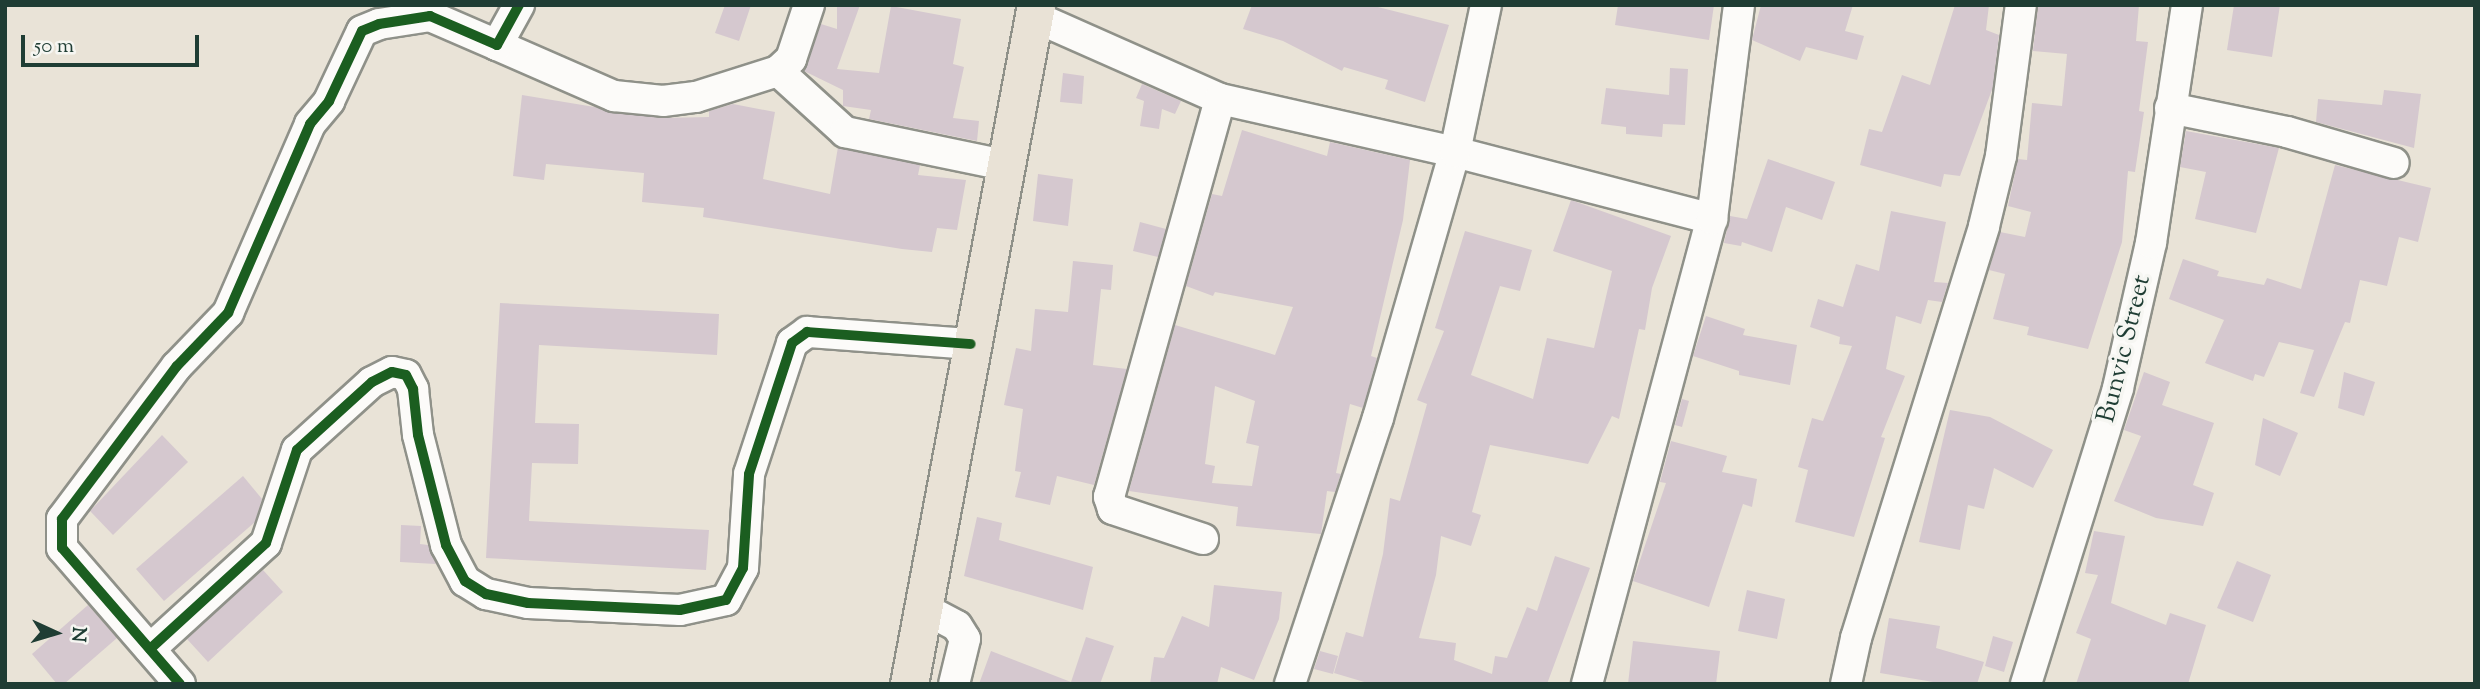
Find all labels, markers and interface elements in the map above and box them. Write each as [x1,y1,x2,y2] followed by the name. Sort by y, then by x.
[24,21,203,65] scale bar
[34,32,74,62] text: 50 m
[2092,272,2158,426] street label: Bunvic Street
[21,598,91,668] north arrow
[63,626,91,643] text: N

